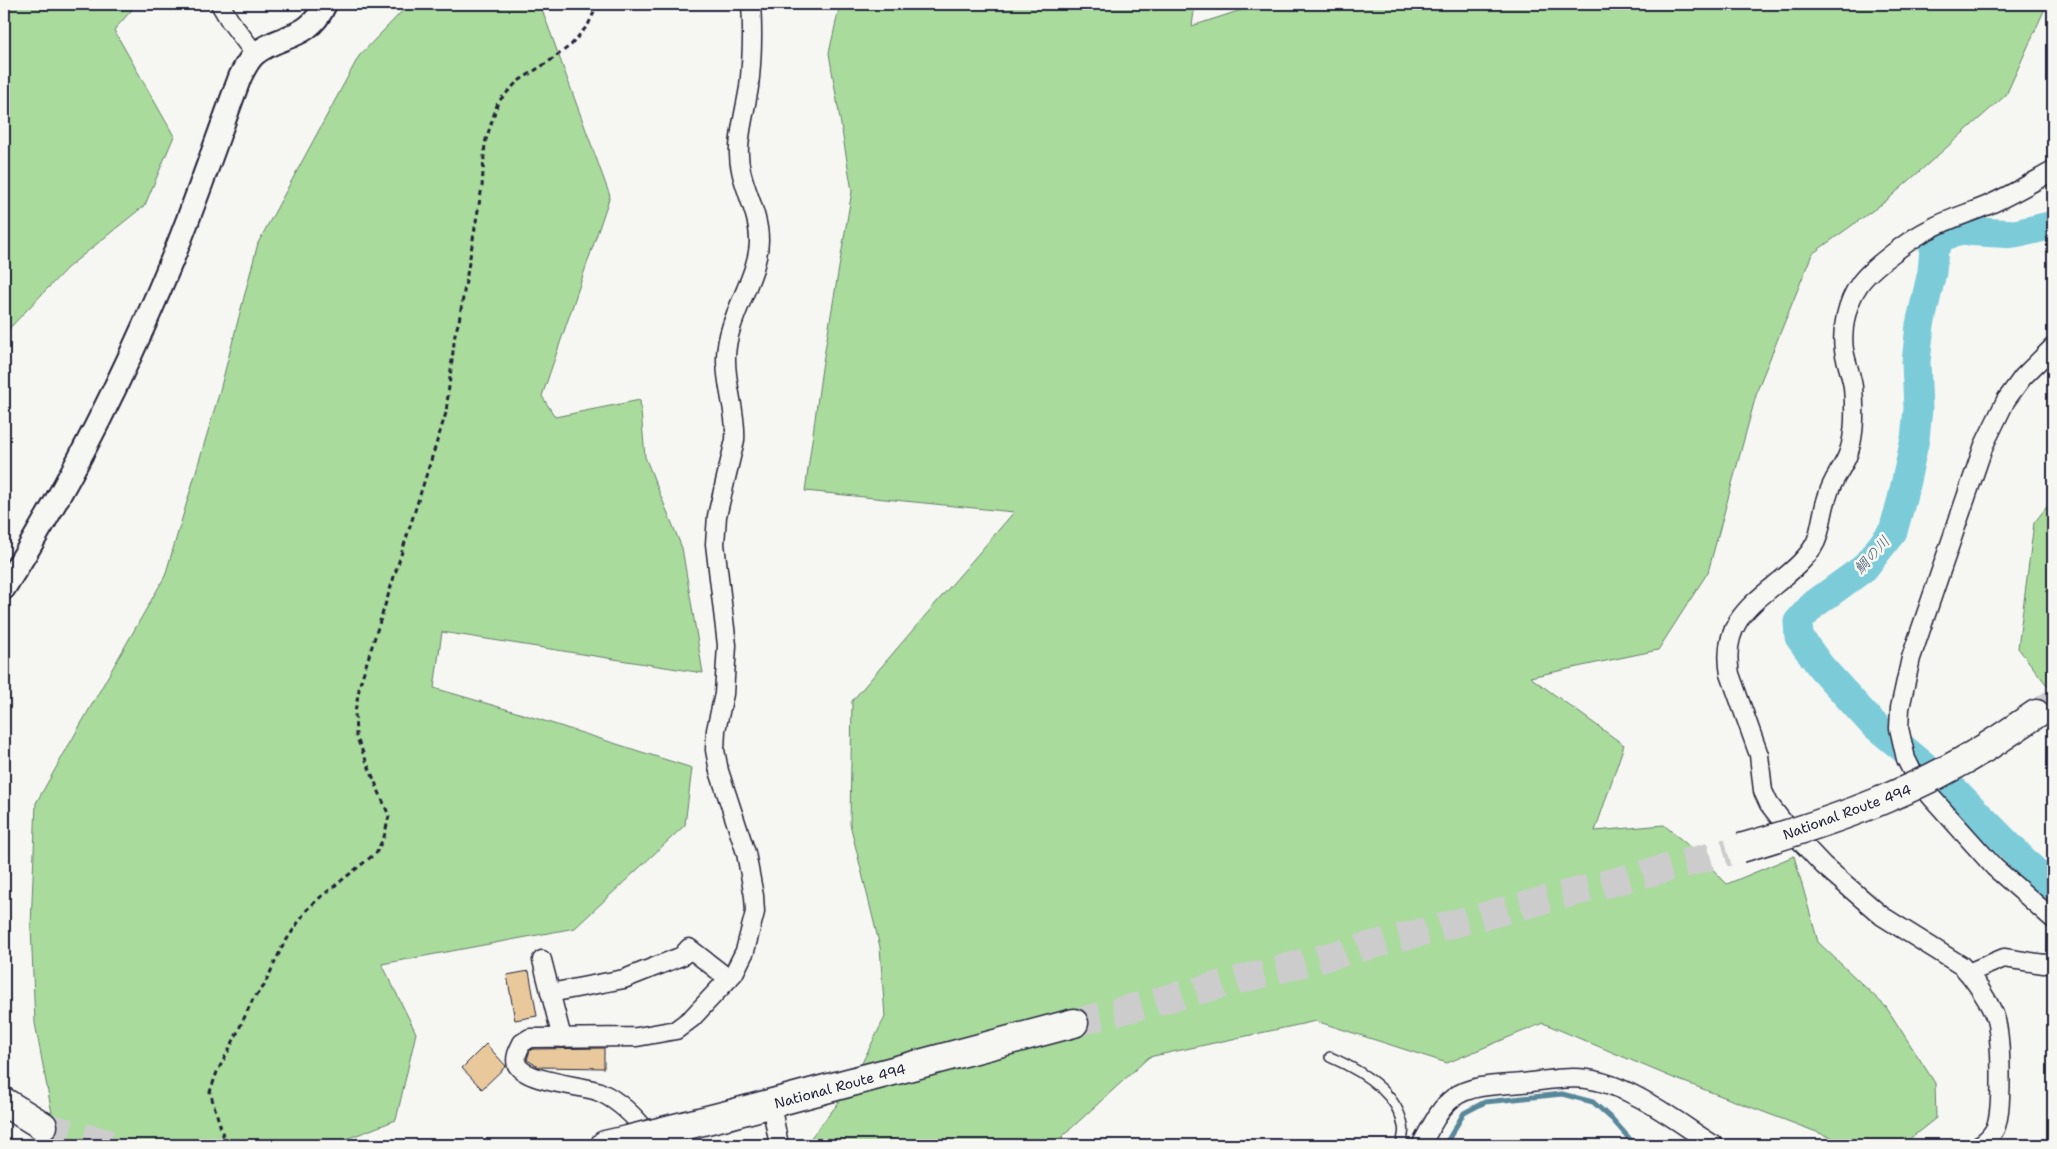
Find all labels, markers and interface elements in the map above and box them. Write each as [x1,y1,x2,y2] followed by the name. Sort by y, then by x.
[1850,532,1894,578] water label: 鯛の川
[1780,780,1914,844] street label: National Route 494
[772,1060,908,1112] street label: National Route 494

